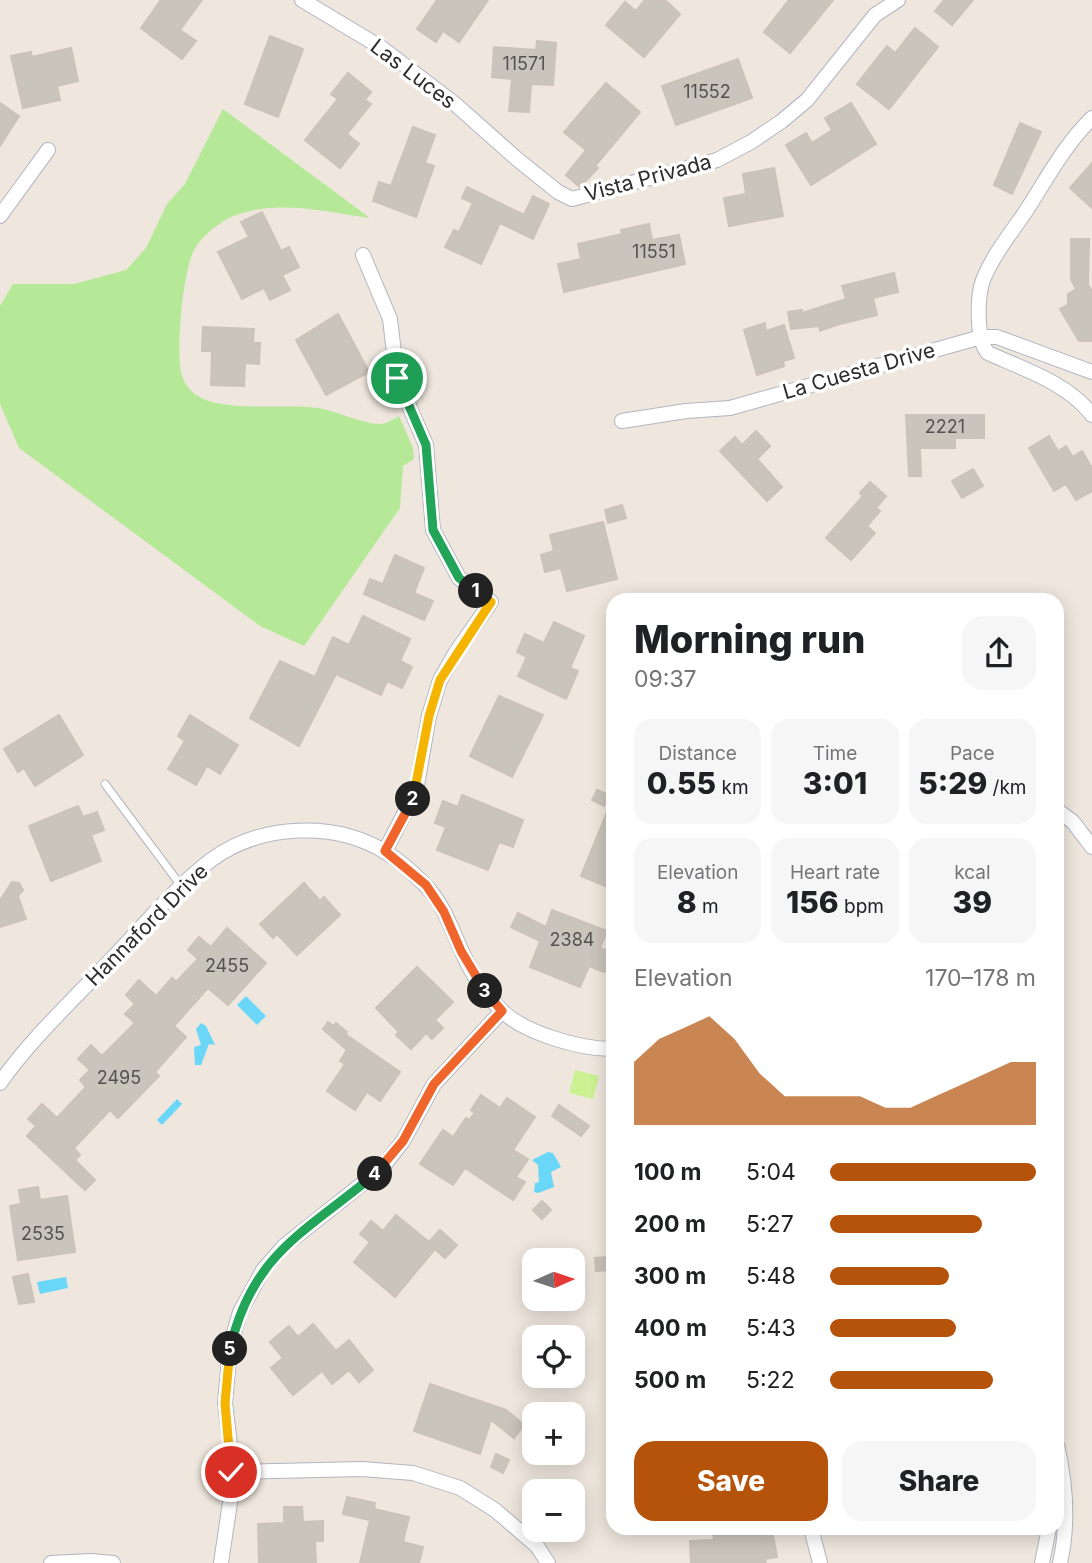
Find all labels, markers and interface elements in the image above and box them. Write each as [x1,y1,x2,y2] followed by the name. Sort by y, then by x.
[366,33,461,114] street label: Las Luces
[502,53,546,74] house number: 11571
[683,81,731,102] house number: 11552
[582,149,714,206] street label: Vista Privada
[632,241,676,262] house number: 11551
[780,337,938,404] street label: La Cuesta Drive
[367,348,427,408] pin
[378,359,416,397] icon: arrive
[925,416,965,437] house number: 2221
[458,574,494,608] pin: 1
[471,579,480,602] text: 1
[634,616,865,662] text: Morning run
[962,616,1036,690] button: share
[634,665,697,693] text: 09:37
[658,742,737,765] text: Distance
[813,742,857,765] text: Time
[950,742,995,765] text: Pace
[647,765,716,801] text: 0.55
[803,765,867,801] text: 3:01
[918,765,987,801] text: 5:29
[716,776,749,799] text: km
[987,776,1027,799] text: /km
[396,782,430,816] pin: 2
[407,787,418,810] text: 2
[80,858,213,991] street label: Hannaford Drive
[657,861,738,884] text: Elevation
[790,861,880,884] text: Heart rate
[954,861,990,884] text: kcal
[677,884,697,920] text: 8
[786,884,839,920] text: 156
[953,884,992,920] text: 39
[697,895,719,918] text: m
[839,895,884,918] text: bpm
[550,929,594,950] house number: 2384
[205,955,249,976] house number: 2455
[634,964,733,992] text: Elevation
[925,964,1036,992] text: 170–178 m
[468,974,503,1009] pin: 3
[478,979,491,1002] text: 3
[97,1067,141,1088] house number: 2495
[358,1156,392,1192] pin: 4
[634,1158,701,1186] text: 100 m
[746,1158,796,1186] text: 5:04
[368,1162,381,1185] text: 4
[634,1210,706,1238] text: 200 m
[746,1210,794,1238] text: 5:27
[21,1223,65,1244] house number: 2535
[522,1248,584,1311] north arrow
[522,1248,585,1542] map controls
[634,1262,706,1290] text: 300 m
[746,1262,796,1290] text: 5:48
[634,1314,707,1342] text: 400 m
[746,1314,796,1342] text: 5:43
[522,1325,585,1388] button: locate
[212,1332,247,1366] pin: 5
[223,1337,236,1360] text: 5
[634,1366,706,1394] text: 500 m
[746,1366,795,1394] text: 5:22
[522,1402,585,1465] button: +
[634,1441,828,1521] button: Save
[842,1441,1036,1521] button: Share
[201,1442,261,1502] pin
[212,1453,250,1491] icon: check
[522,1479,585,1542] button: −

